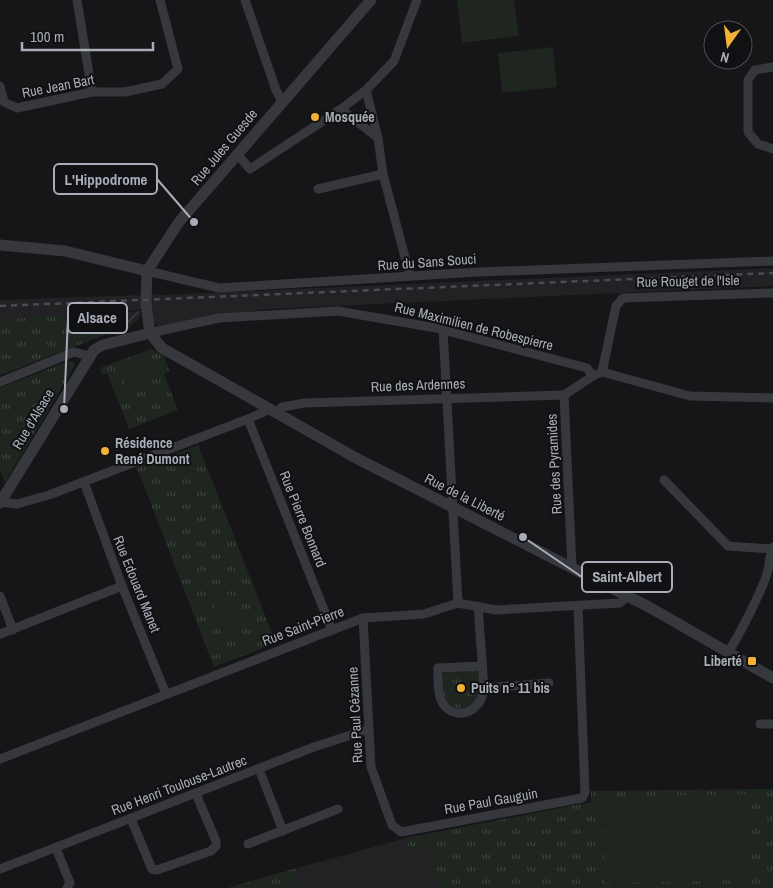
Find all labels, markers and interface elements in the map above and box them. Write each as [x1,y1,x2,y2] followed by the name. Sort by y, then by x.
[22,20,154,52] scale bar
[703,20,753,70] north arrow
[30,26,64,47] text: 100 m
[719,48,731,67] text: N
[20,70,96,102] street label: Rue Jean Bart
[187,105,261,189] street label: Rue Jules Guesde
[325,108,375,126] place label: Mosquée
[309,111,321,123] marker: Mosquée
[54,164,157,194] callout: L'Hippodrome
[65,169,148,190] text: L'Hippodrome
[377,250,477,274] street label: Rue du Sans Souci
[636,271,740,291] street label: Rue Rouget de l'Isle
[393,298,555,354] street label: Rue Maximilien de Robespierre
[68,303,127,333] callout: Alsace
[77,307,117,328] text: Alsace
[370,374,466,396] street label: Rue des Ardennes
[8,386,58,452] street label: Rue d'Alsace
[542,413,566,515] street label: Rue des Pyramides
[115,434,190,468] place label: Résidence René Dumont
[99,445,111,457] marker: Résidence René Dumont
[276,468,330,570] street label: Rue Pierre Bonnard
[422,469,508,525] street label: Rue de la Liberté
[109,533,165,635] street label: Rue Edouard Manet
[582,562,672,592] callout: Saint-Albert
[592,566,662,587] text: Saint-Albert
[260,602,346,650] street label: Rue Saint-Pierre
[704,652,742,670] place label: Liberté
[746,655,758,667] marker: Liberté
[343,666,367,764] street label: Rue Paul Cézanne
[471,679,550,697] place label: Puits n° 11 bis
[455,682,467,694] marker: Puits n° 11 bis
[109,751,249,819] street label: Rue Henri Toulouse-Lautrec
[443,784,539,818] street label: Rue Paul Gauguin

